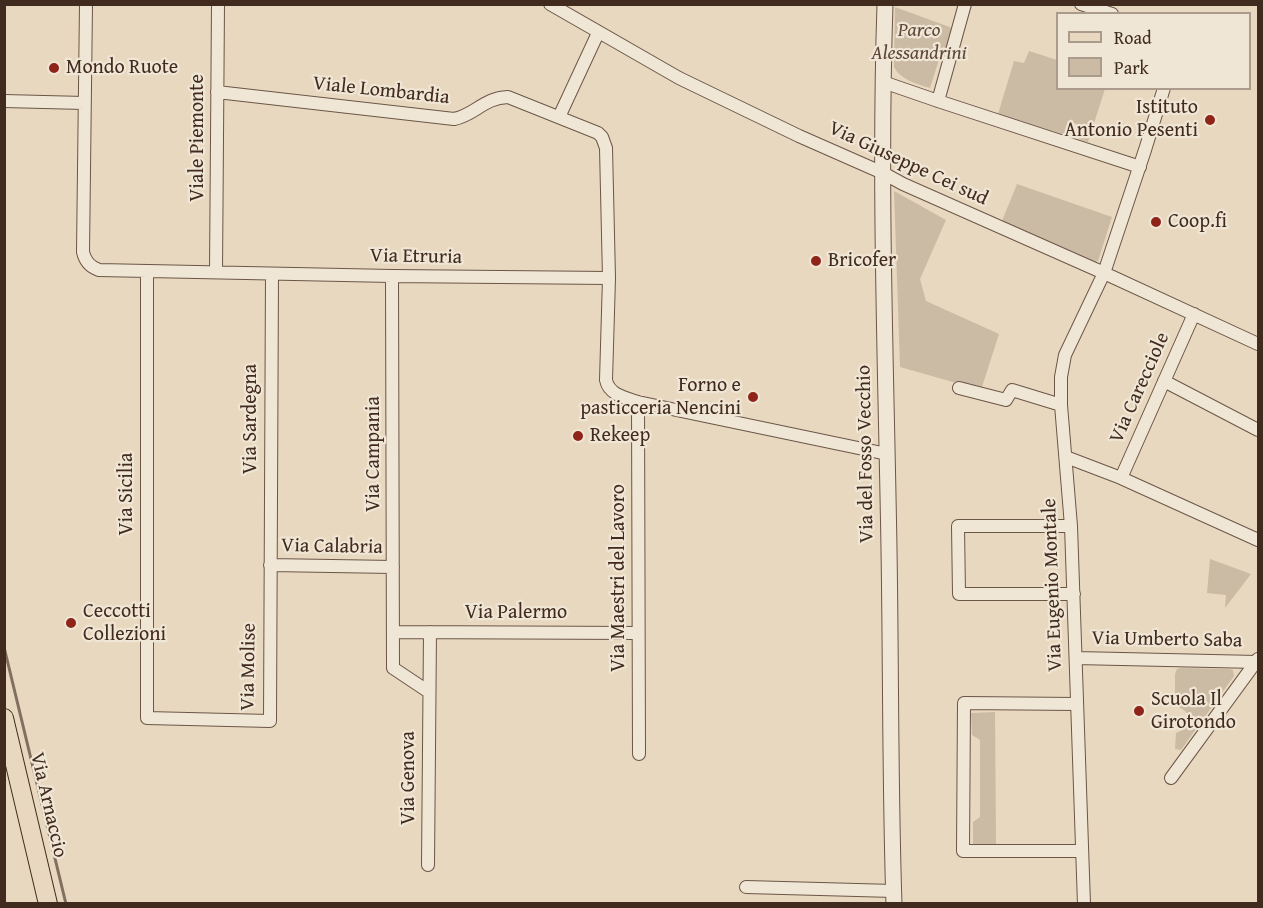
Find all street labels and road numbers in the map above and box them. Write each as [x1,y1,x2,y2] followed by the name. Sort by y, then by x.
[311,72,451,110] street label: Viale Lombardia
[186,74,210,202] street label: Viale Piemonte
[824,117,992,211] street label: Via Giuseppe Cei sud
[370,244,462,270] street label: Via Etruria
[1105,329,1175,447] street label: Via Carecciole
[239,364,263,474] street label: Via Sardegna
[852,365,880,543] street label: Via del Fosso Vecchio
[362,396,386,512] street label: Via Campania
[115,452,139,536] street label: Via Sicilia
[607,484,631,672] street label: Via Maestri del Lavoro
[1038,498,1068,672] street label: Via Eugenio Montale
[281,534,383,560] street label: Via Calabria
[465,601,567,625] street label: Via Palermo
[236,623,262,711] street label: Via Molise
[1091,627,1243,653] street label: Via Umberto Saba
[397,731,421,825] street label: Via Genova
[24,750,72,860] street label: Via Arnaccio

